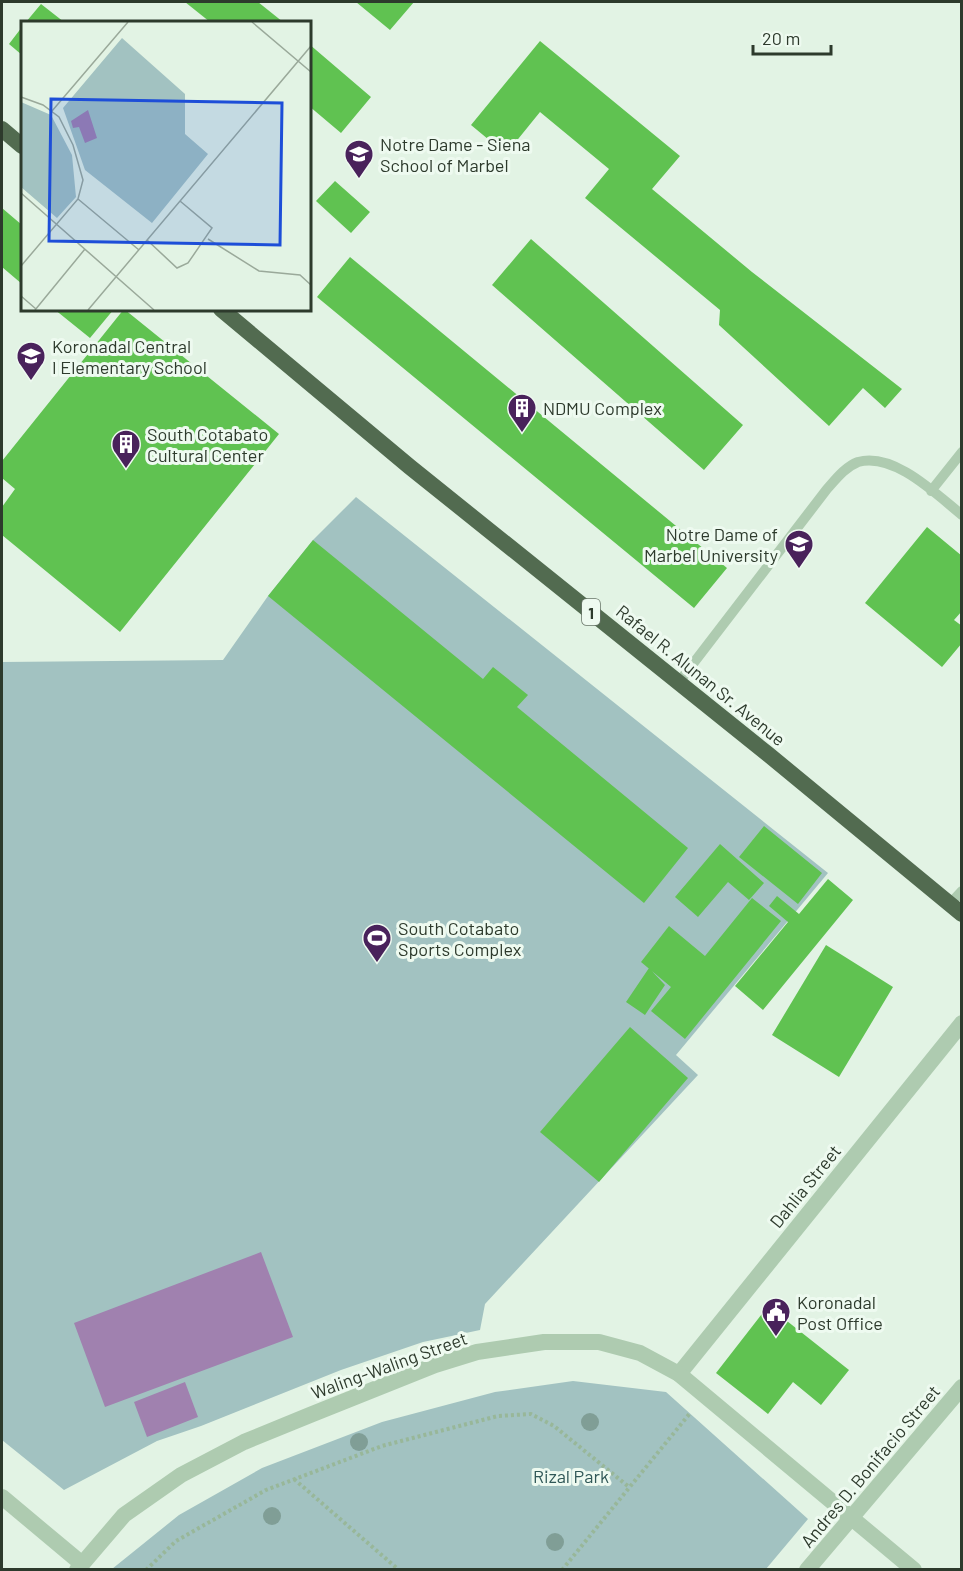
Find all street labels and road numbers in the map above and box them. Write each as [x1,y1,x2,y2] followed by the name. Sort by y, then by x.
[582,599,600,625] road number: 1
[612,600,790,750] street label: Rafael R. Alunan Sr. Avenue
[765,1140,845,1232] street label: Dahlia Street
[308,1327,470,1403] street label: Waling-Waling Street
[796,1380,944,1552] street label: Andres D. Bonifacio Street

